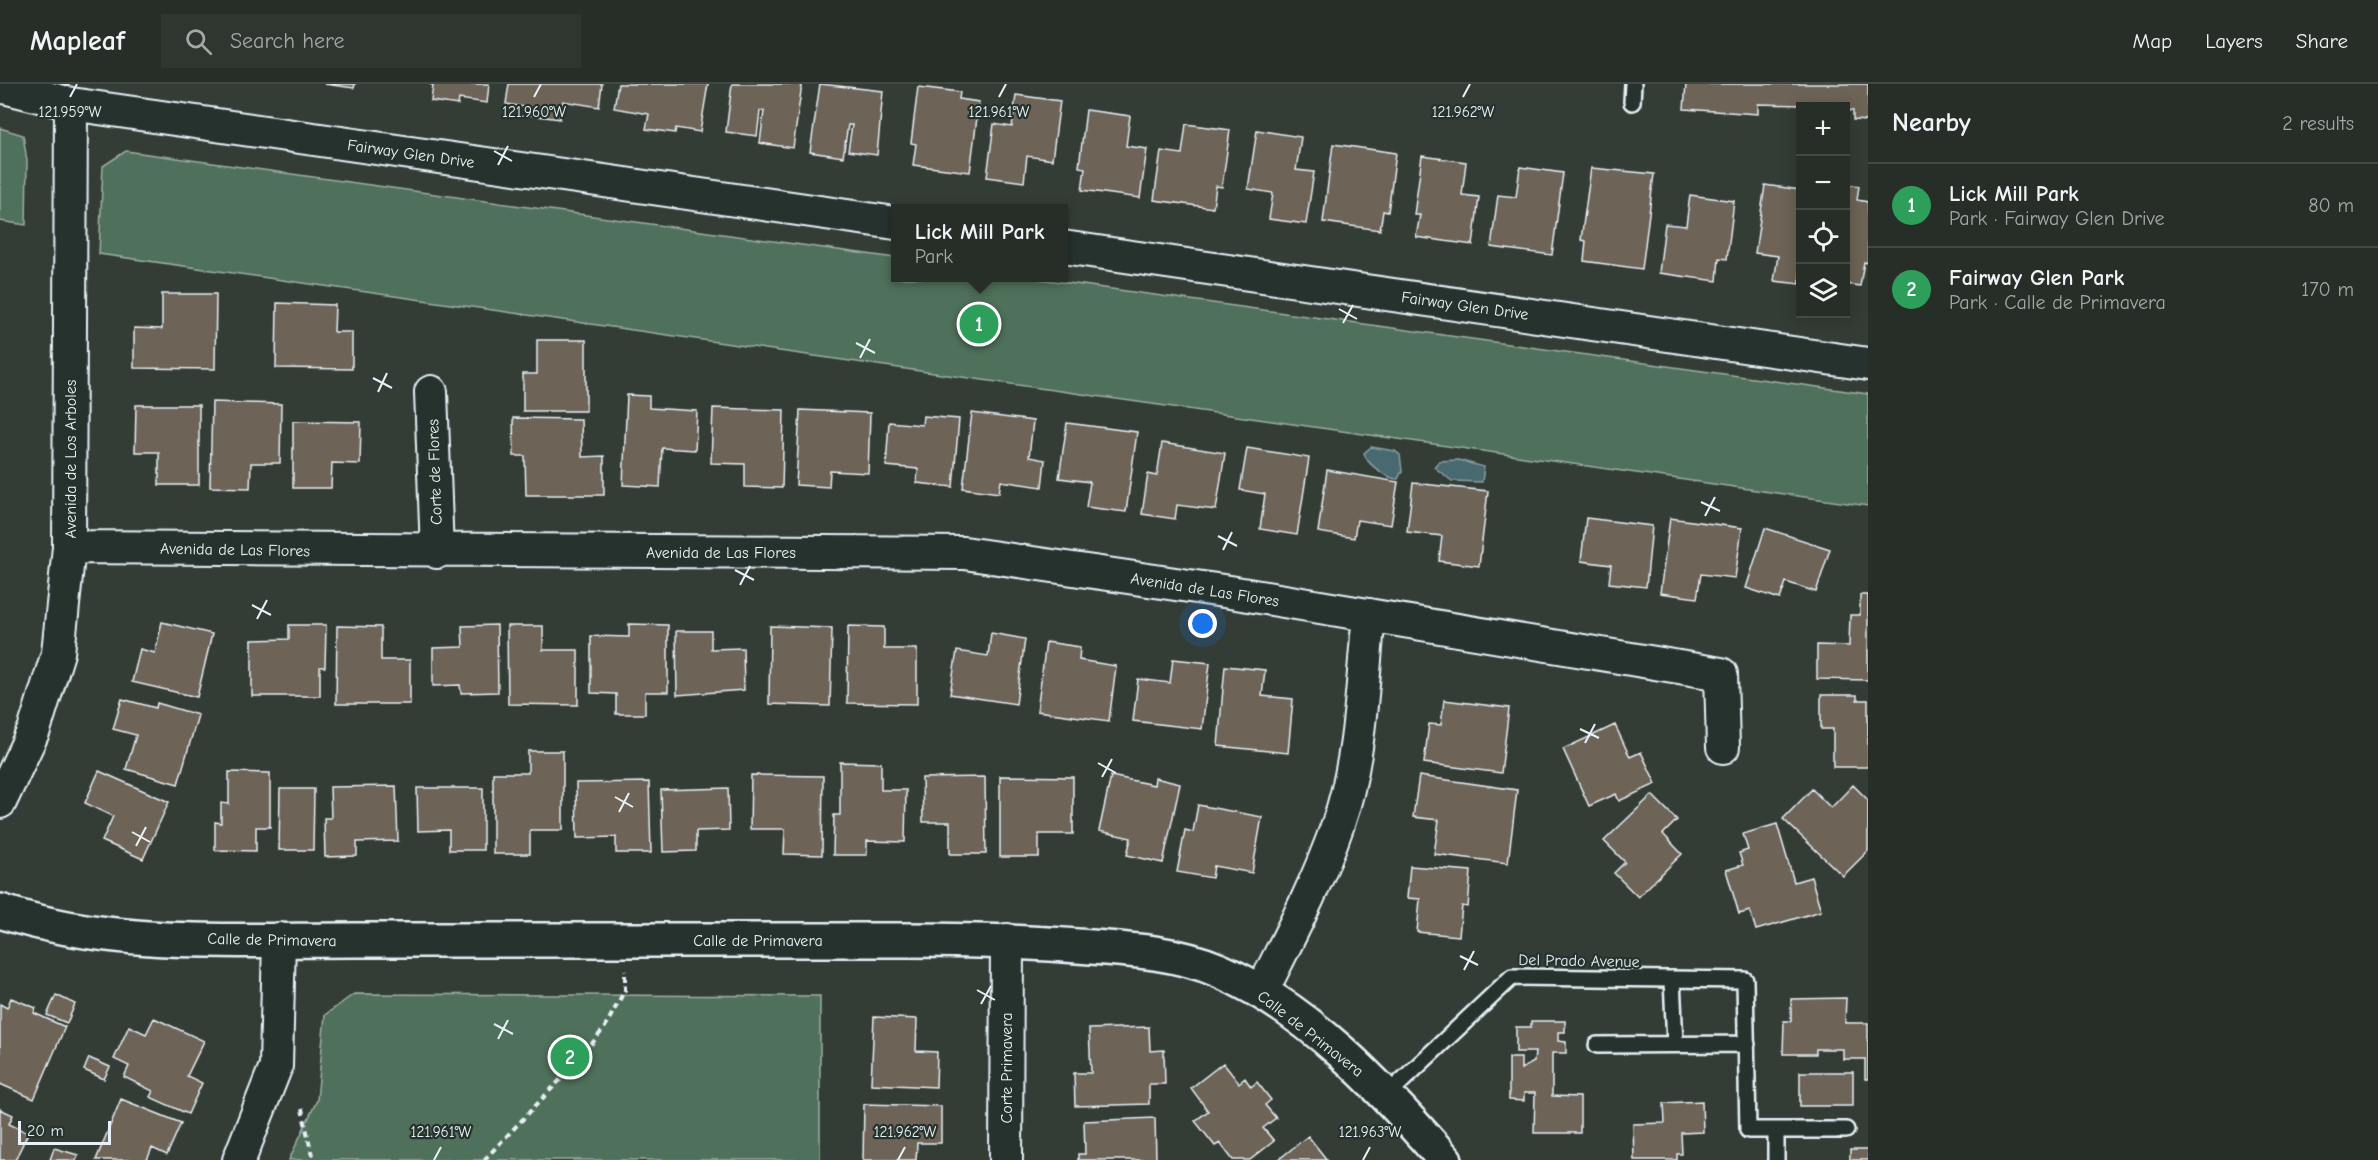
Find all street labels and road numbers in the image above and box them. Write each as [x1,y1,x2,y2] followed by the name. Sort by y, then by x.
[346,136,476,172] street label: Fairway Glen Drive
[1400,288,1530,324] street label: Fairway Glen Drive
[62,379,80,539] street label: Avenida de Los Arboles
[424,418,446,525] street label: Corte de Flores
[160,540,310,560] street label: Avenida de Las Flores
[646,544,796,562] street label: Avenida de Las Flores
[1129,569,1281,611] street label: Avenida de Las Flores
[207,930,337,950] street label: Calle de Primavera
[693,932,823,950] street label: Calle de Primavera
[1518,951,1640,971] street label: Del Prado Avenue
[1254,987,1367,1081] street label: Calle de Primavera
[998,1012,1016,1124] street label: Corte Primavera

